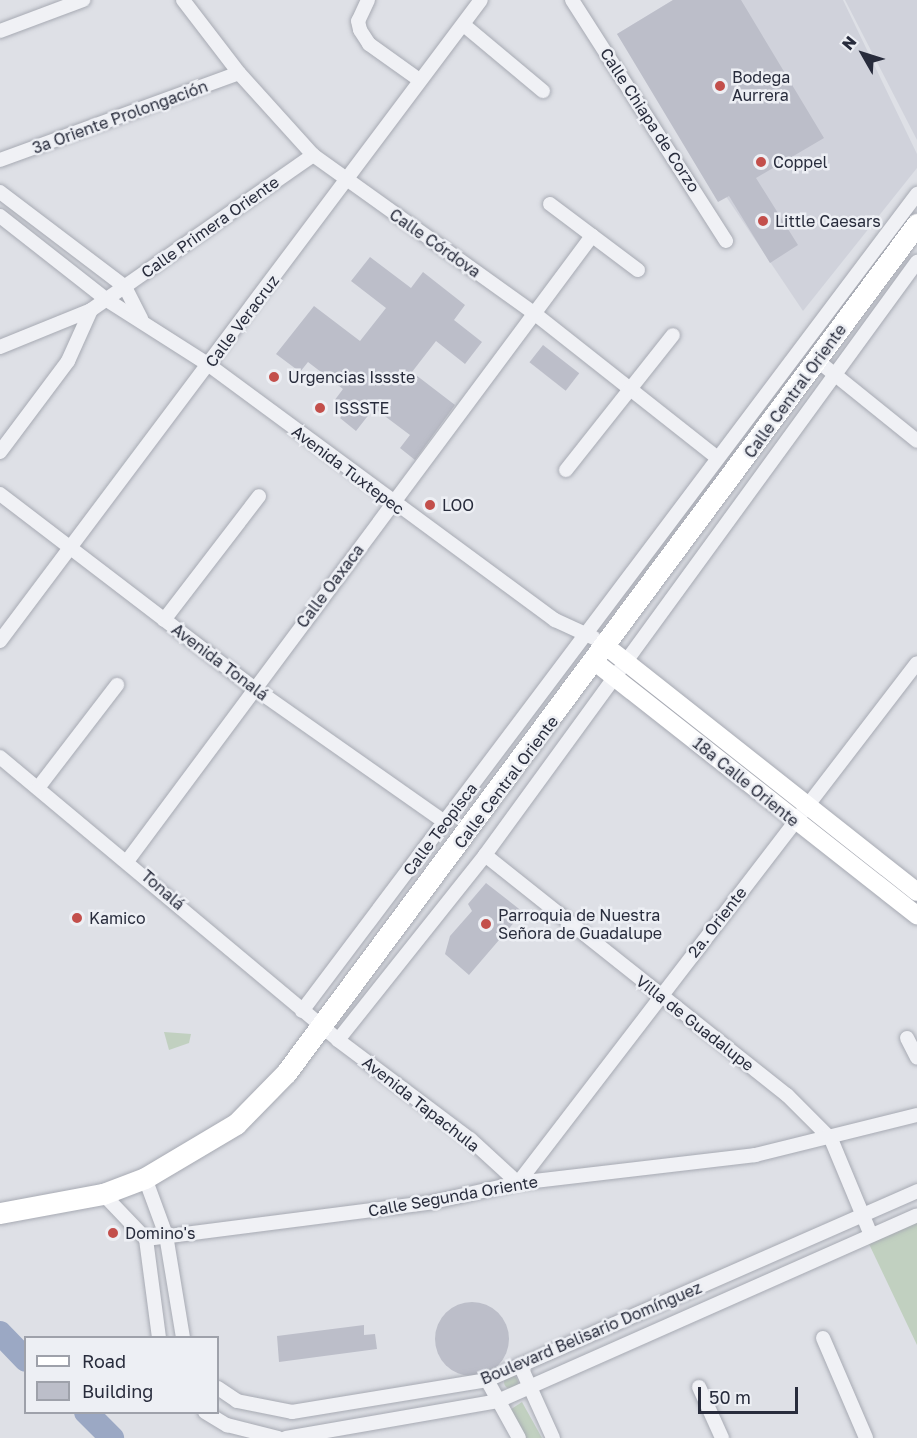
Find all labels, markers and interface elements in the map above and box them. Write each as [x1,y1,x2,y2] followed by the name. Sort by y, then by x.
[833,24,893,84] north arrow
[837,32,861,54] text: N
[596,44,704,196] street label: Calle Chiapa de Corzo
[732,67,790,105] place label: Bodega Aurrera
[30,76,210,158] street label: 3a Oriente Prolongación
[713,79,727,93] marker: Bodega Aurrera
[773,152,828,172] place label: Coppel
[754,155,768,169] marker: Coppel
[137,172,283,282] street label: Calle Primera Oriente
[386,205,484,281] street label: Calle Córdova
[775,211,881,231] place label: Little Caesars
[756,214,770,228] marker: Little Caesars
[201,271,283,371] street label: Calle Veracruz
[740,320,850,462] street label: Calle Central Oriente
[288,367,415,387] place label: Urgencias Issste
[265,368,283,386] marker: Urgencias Issste
[334,398,389,418] place label: ISSSTE
[311,399,329,417] marker: ISSSTE
[288,422,408,518] street label: Avenida Tuxtepec
[442,495,474,515] place label: LOO
[423,498,437,512] marker: LOO
[292,540,368,632] street label: Calle Oaxaca
[168,619,272,705] street label: Avenida Tonalá
[450,712,562,852] street label: Calle Central Oriente
[689,733,803,831] street label: 18a Calle Oriente
[399,779,481,879] street label: Calle Teopisca
[137,866,189,914] street label: Tonalá
[684,883,750,961] street label: 2a. Oriente
[498,905,662,943] place label: Parroquia de Nuestra Señora de Guadalupe
[89,908,146,928] place label: Kamico
[70,911,84,925] marker: Kamico
[479,917,493,931] marker: Parroquia de Nuestra Señora de Guadalupe
[632,971,758,1075] street label: Villa de Guadalupe
[359,1052,483,1156] street label: Avenida Tapachula
[367,1172,539,1220] street label: Calle Segunda Oriente
[125,1223,196,1243] place label: Domino's
[106,1226,120,1240] marker: Domino's
[477,1278,705,1388] street label: Boulevard Belisario Domínguez
[24,1336,219,1414] legend
[82,1350,126,1372] text: Road
[701,1375,802,1413] scale bar
[82,1380,153,1402] text: Building
[709,1386,751,1408] text: 50 m

